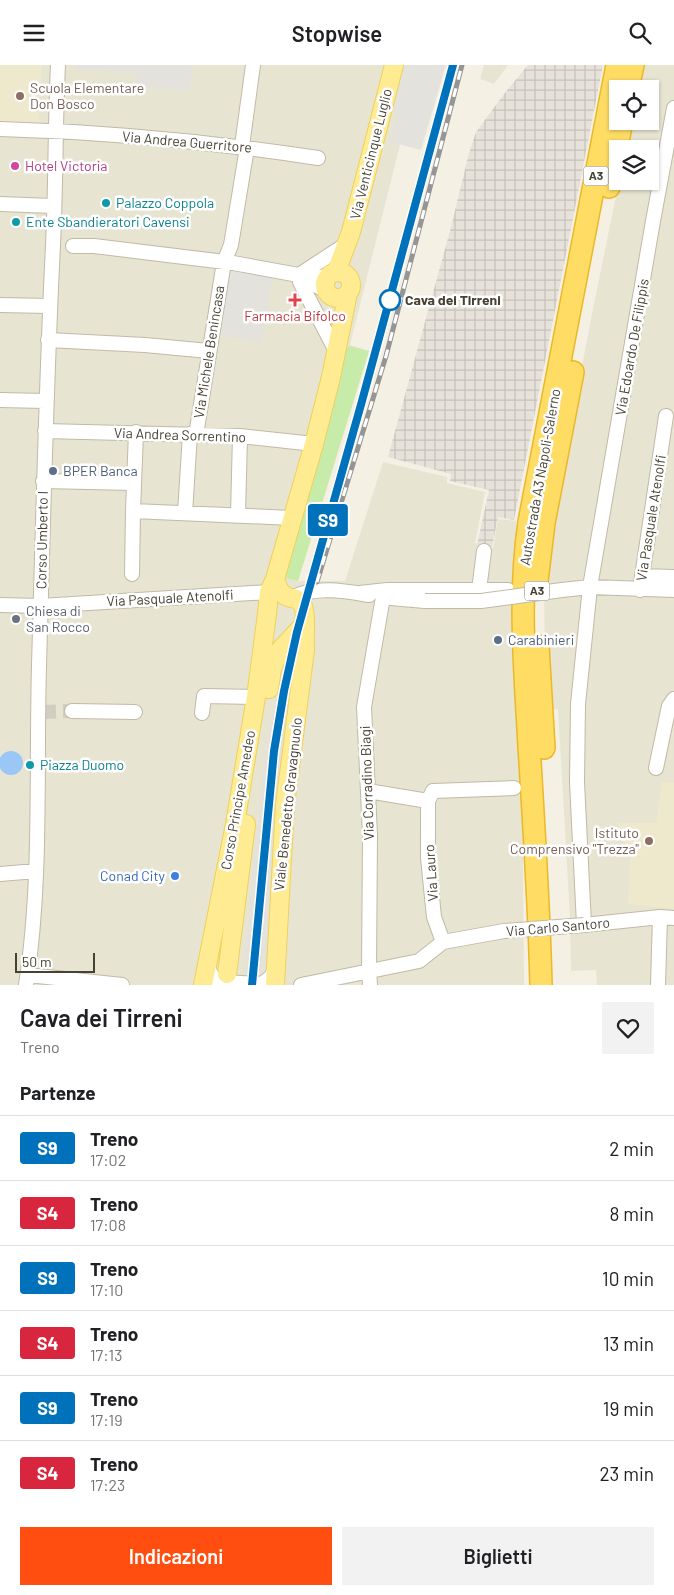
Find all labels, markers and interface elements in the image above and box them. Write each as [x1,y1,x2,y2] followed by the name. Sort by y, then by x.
[20,19,48,47] icon: menu
[626,19,654,47] icon: search
[292,20,382,46] text: Stopwise
[30,79,144,112] place label: Scuola Elementare Don Bosco
[609,80,659,190] map controls
[609,80,659,130] button: locate
[346,87,395,221] street label: Via Venticinque Luglio
[14,90,26,102] marker: Scuola Elementare Don Bosco
[122,127,253,156] street label: Via Andrea Guerritore
[609,140,659,190] button: layers
[25,157,108,174] place label: Hotel Victoria
[9,160,21,172] marker: Hotel Victoria
[584,167,608,185] road number: A3
[116,194,214,211] place label: Palazzo Coppola
[100,197,112,209] marker: Palazzo Coppola
[26,213,190,230] place label: Ente Sbandieratori Cavensi
[10,216,22,228] marker: Ente Sbandieratori Cavensi
[611,277,652,417] street label: Via Edoardo De Filippis
[190,284,227,420] street label: Via Michele Benincasa
[379,289,401,311] marker: Cava dei Tirreni
[405,291,501,308] place label: Cava dei Tirreni
[289,294,301,306] marker: Farmacia Bifolco
[244,307,346,324] place label: Farmacia Bifolco
[516,387,563,567] street label: Autostrada A3 Napoli-Salerno
[114,424,246,445] street label: Via Andrea Sorrentino
[632,454,669,582] street label: Via Pasquale Atenolfi
[63,462,138,479] place label: BPER Banca
[47,465,59,477] marker: BPER Banca
[32,491,51,589] street label: Corso Umberto I
[306,504,350,536] line badge: S9
[318,509,338,531] text: S9
[524,581,550,601] road number: A3
[106,586,234,609] street label: Via Pasquale Atenolfi
[26,602,90,635] place label: Chiesa di San Rocco
[10,613,22,625] marker: Chiesa di San Rocco
[508,631,574,648] place label: Carabinieri
[492,634,504,646] marker: Carabinieri
[270,716,305,892] street label: Viale Benedetto Gravagnuolo
[356,725,377,841] street label: Via Corradino Biagi
[217,729,258,871] street label: Corso Principe Amedeo
[40,756,124,773] place label: Piazza Duomo
[24,759,36,771] marker: Piazza Duomo
[510,824,639,857] place label: Istituto Comprensivo "Trezza"
[643,835,655,847] marker: Istituto Comprensivo "Trezza"
[420,844,441,902] street label: Via Lauro
[100,867,166,884] place label: Conad City
[169,870,181,882] marker: Conad City
[505,913,611,940] street label: Via Carlo Santoro
[15,950,95,973] scale bar
[22,953,51,970] text: 50 m
[602,1002,654,1054] button: heart
[20,1003,183,1032] text: Cava dei Tirreni
[20,1037,60,1056] text: Treno
[20,1081,96,1104] text: Partenze
[90,1127,138,1150] text: Treno
[37,1137,58,1159] text: S9
[609,1137,654,1160] text: 2 min
[90,1150,126,1169] text: 17:02
[90,1192,138,1215] text: Treno
[37,1202,58,1224] text: S4
[610,1202,654,1225] text: 8 min
[90,1215,126,1234] text: 17:08
[90,1257,138,1280] text: Treno
[37,1267,58,1289] text: S9
[602,1267,654,1290] text: 10 min
[90,1280,123,1299] text: 17:10
[90,1322,138,1345] text: Treno
[37,1332,58,1354] text: S4
[603,1332,654,1355] text: 13 min
[90,1345,122,1364] text: 17:13
[90,1387,138,1410] text: Treno
[37,1397,58,1419] text: S9
[603,1397,654,1420] text: 19 min
[90,1410,123,1429] text: 17:19
[90,1452,138,1475] text: Treno
[37,1462,58,1484] text: S4
[600,1462,654,1485] text: 23 min
[90,1475,125,1494] text: 17:23
[20,1527,332,1585] button: Indicazioni
[342,1527,654,1585] button: Biglietti

